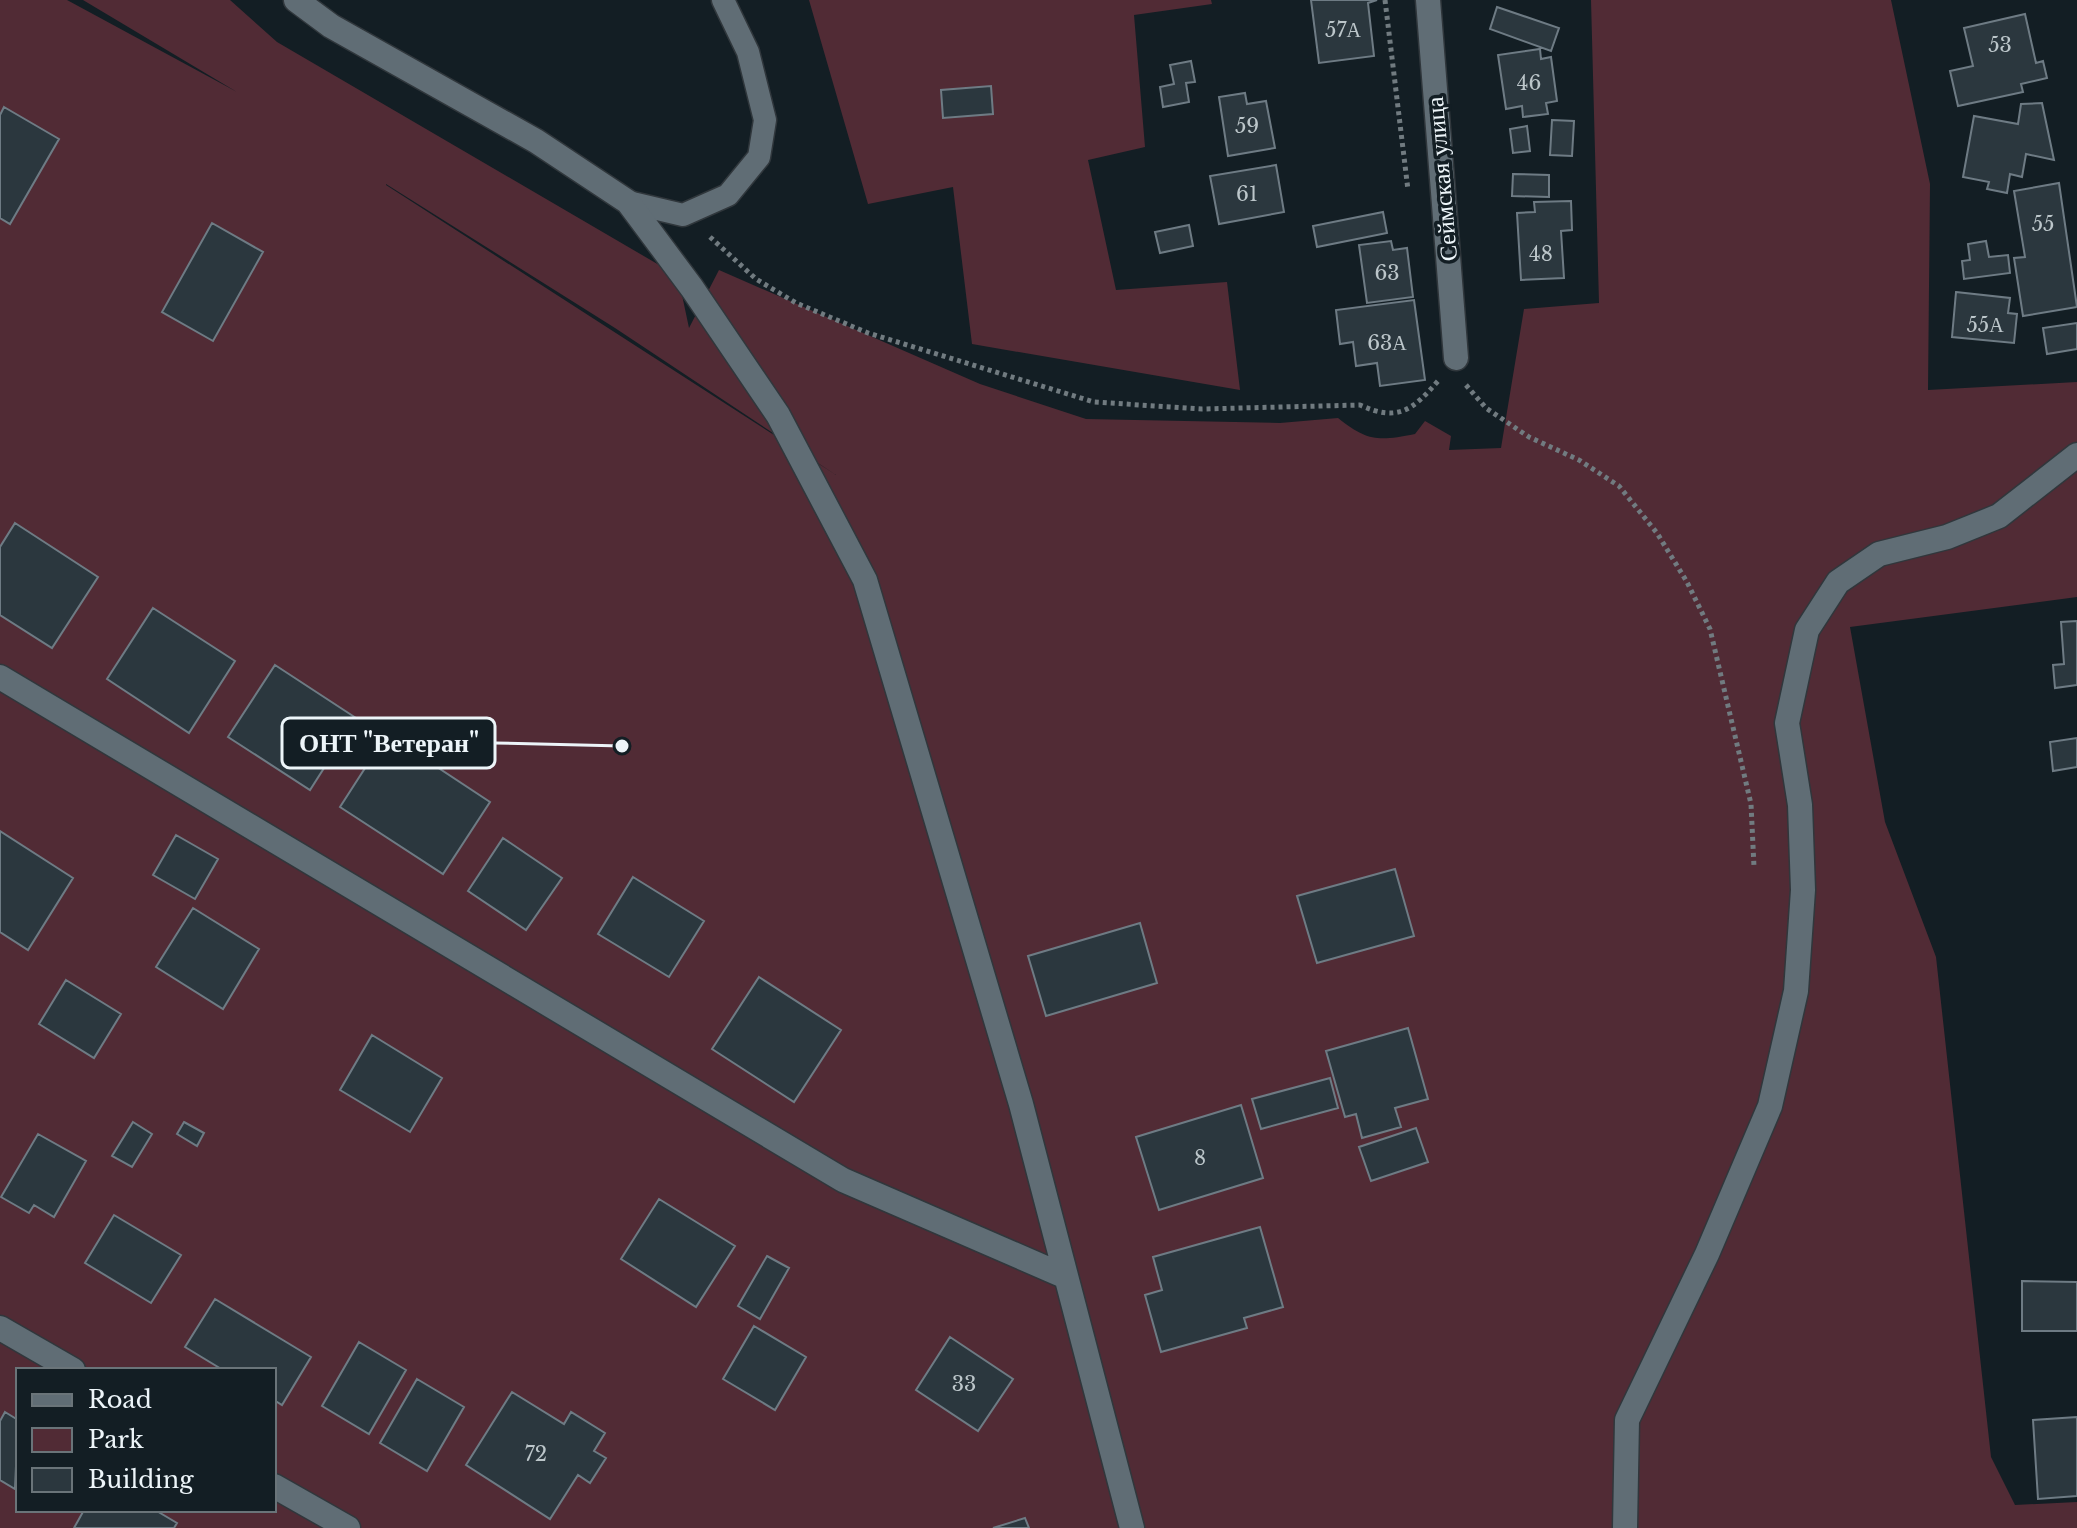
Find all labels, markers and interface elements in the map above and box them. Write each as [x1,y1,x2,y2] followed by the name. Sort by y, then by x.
[1325,18,1361,42] house number: 57А
[1988,33,2012,57] house number: 53
[1517,71,1541,95] house number: 46
[1420,95,1463,262] street label: Сеймская улица
[1235,114,1259,138] house number: 59
[1236,182,1258,206] house number: 61
[2032,212,2054,236] house number: 55
[1529,242,1553,266] house number: 48
[1374,261,1400,285] house number: 63
[1966,313,2004,337] house number: 55А
[1367,331,1407,355] house number: 63А
[282,718,495,768] callout: ОНТ "Ветеран"
[299,727,479,759] text: ОНТ "Ветеран"
[1194,1146,1206,1170] house number: 8
[16,1368,276,1512] legend
[952,1372,976,1396] house number: 33
[88,1385,152,1414] text: Road
[88,1425,144,1454] text: Park
[525,1442,547,1466] house number: 72
[88,1465,194,1494] text: Building

